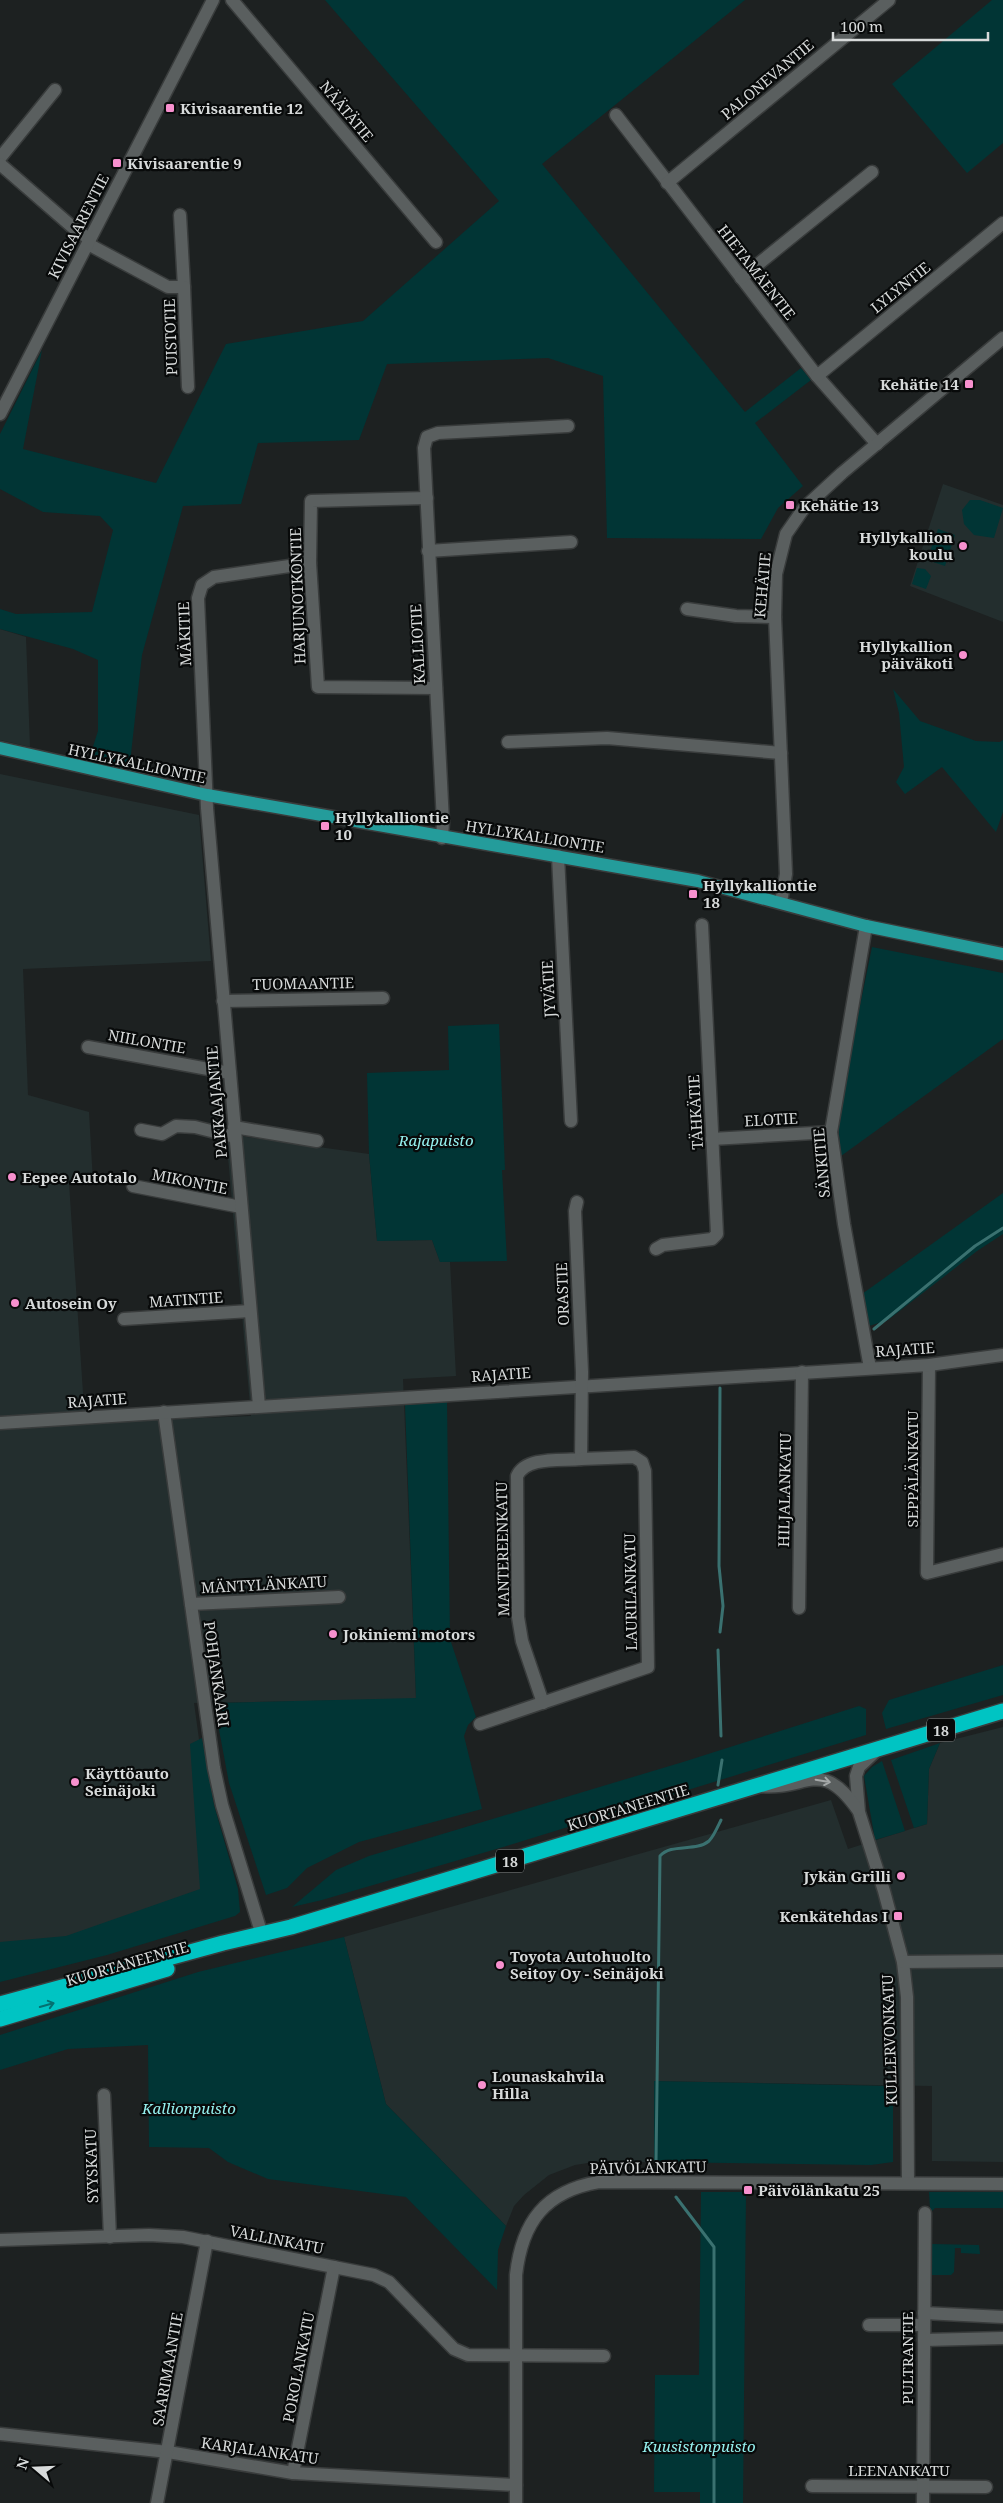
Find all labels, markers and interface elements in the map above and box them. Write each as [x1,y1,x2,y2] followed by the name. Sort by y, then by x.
[833,10,988,42] scale bar
[840,16,883,36] text: 100 m
[717,34,817,124] street label: PALONEVANTIE
[316,76,378,146] street label: NÄÄTÄTIE
[180,98,303,118] place label: Kivisaarentie 12
[164,102,176,114] marker: Kivisaarentie 12
[127,153,242,173] place label: Kivisaarentie 9
[111,157,123,169] marker: Kivisaarentie 9
[43,170,113,282] street label: KIVISAARENTIE
[714,220,800,324] street label: HIETAMÄENTIE
[866,257,934,317] street label: LYLYNTIE
[159,298,181,376] street label: PUISTOTIE
[880,374,960,394] place label: Kehätie 14
[963,378,975,390] marker: Kehätie 14
[800,495,879,515] place label: Kehätie 13
[784,499,796,511] marker: Kehätie 13
[285,527,309,665] street label: HARJUNOTKONTIE
[859,527,953,564] place label: Hyllykallion koulu
[957,540,969,552] marker: Hyllykallion koulu
[749,552,775,618] street label: KEHÄTIE
[173,601,195,667] street label: MÄKITIE
[405,603,429,685] street label: KALLIOTIE
[859,636,954,673] place label: Hyllykallion päiväkoti
[957,649,969,661] marker: Hyllykallion päiväkoti
[66,739,208,787] street label: HYLLYKALLIONTIE
[335,807,449,844] place label: Hyllykalliontie 10
[464,815,606,857] street label: HYLLYKALLIONTIE
[319,820,331,832] marker: Hyllykalliontie 10
[703,875,817,912] place label: Hyllykalliontie 18
[687,888,699,900] marker: Hyllykalliontie 18
[537,960,560,1019] street label: JYVÄTIE
[252,972,354,994] street label: TUOMAANTIE
[107,1024,187,1058] street label: NIILONTIE
[201,1045,231,1159] street label: PAKKAAJANTIE
[683,1074,707,1150] street label: TÄHKÄTIE
[744,1108,798,1130] street label: ELOTIE
[808,1127,834,1199] street label: SÄNKITIE
[398,1130,474,1150] park label: Rajapuisto
[151,1164,229,1198] street label: MIKONTIE
[22,1167,137,1187] place label: Eepee Autotalo
[6,1171,18,1183] marker: Eepee Autotalo
[551,1262,573,1326] street label: ORASTIE
[148,1286,224,1312] street label: MATINTIE
[25,1293,117,1313] place label: Autosein Oy
[9,1297,21,1309] marker: Autosein Oy
[875,1337,935,1361] street label: RAJATIE
[471,1362,531,1386] street label: RAJATIE
[67,1388,127,1412] street label: RAJATIE
[902,1410,922,1527] street label: SEPPÄLÄNKATU
[773,1433,795,1547] street label: HILJALANKATU
[491,1481,513,1617] street label: MANTEREENKATU
[619,1533,641,1651] street label: LAURILANKATU
[200,1571,328,1597] street label: MÄNTYLÄNKATU
[200,1620,234,1728] street label: POHJANKAARI
[342,1624,475,1644] place label: Jokiniemi motors
[327,1628,339,1640] marker: Jokiniemi motors
[927,1718,955,1742] road number: 18
[85,1763,169,1800] place label: Käyttöauto Seinäjoki
[69,1776,81,1788] marker: Käyttöauto Seinäjoki
[814,1776,830,1786] one-way arrow
[565,1779,691,1835] street label: KUORTANEENTIE
[496,1850,524,1872] road number: 18
[802,1866,892,1886] place label: Jykän Grilli
[895,1870,907,1882] marker: Jykän Grilli
[780,1906,888,1926] place label: Kenkätehdas I
[892,1910,904,1922] marker: Kenkätehdas I
[63,1936,191,1990] street label: KUORTANEENTIE
[510,1946,665,1983] place label: Toyota Autohuolto Seitoy Oy - Seinäjoki
[494,1959,506,1971] marker: Toyota Autohuolto Seitoy Oy - Seinäjoki
[877,1974,901,2106] street label: KULLERVONKATU
[38,2000,54,2009] one-way arrow
[492,2066,604,2103] place label: Lounaskahvila Hilla
[476,2079,488,2091] marker: Lounaskahvila Hilla
[141,2098,236,2118] park label: Kallionpuisto
[80,2128,102,2204] street label: SYYSKATU
[589,2156,707,2178] street label: PÄIVÖLÄNKATU
[758,2180,880,2200] place label: Päivölänkatu 25
[742,2184,754,2196] marker: Päivölänkatu 25
[228,2220,326,2258] street label: VALLINKATU
[277,2310,319,2424] street label: POROLANKATU
[147,2311,187,2427] street label: SAARIMAANTIE
[897,2311,917,2405] street label: PULTRANTIE
[200,2432,320,2468] street label: KARJALANKATU
[641,2436,756,2456] park label: Kuusistonpuisto
[10,2443,60,2493] north arrow
[11,2455,33,2472] text: N
[848,2460,950,2480] street label: LEENANKATU

